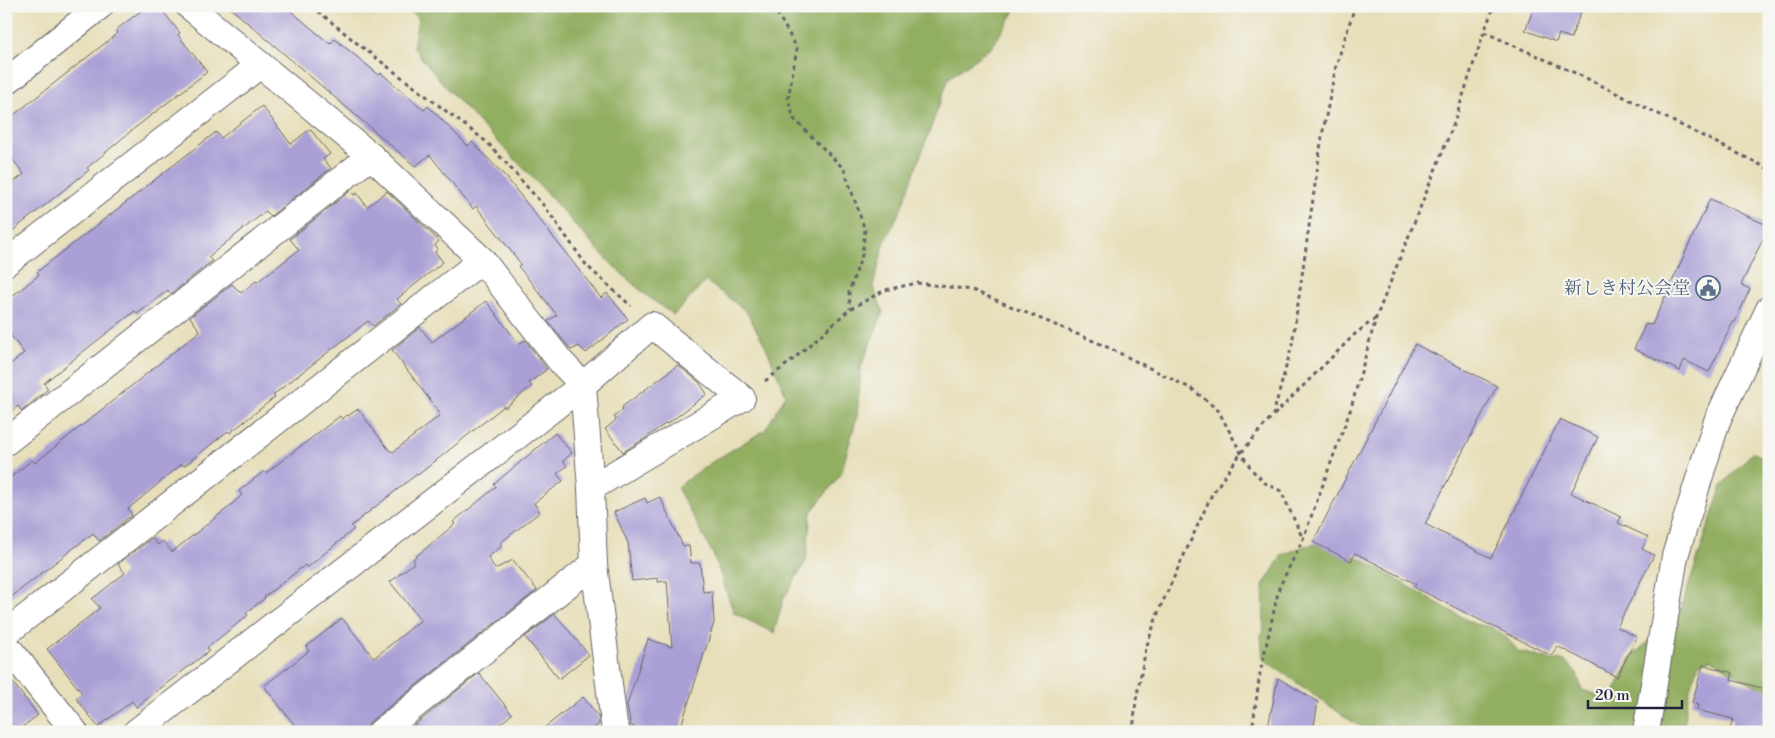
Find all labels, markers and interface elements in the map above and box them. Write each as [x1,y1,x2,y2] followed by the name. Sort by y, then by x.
[1695,275,1721,301] public building icon: 新しき村公会堂
[1564,277,1690,300] place label: 新しき村公会堂
[1588,678,1681,710] scale bar
[1595,686,1630,705] text: 20 m

